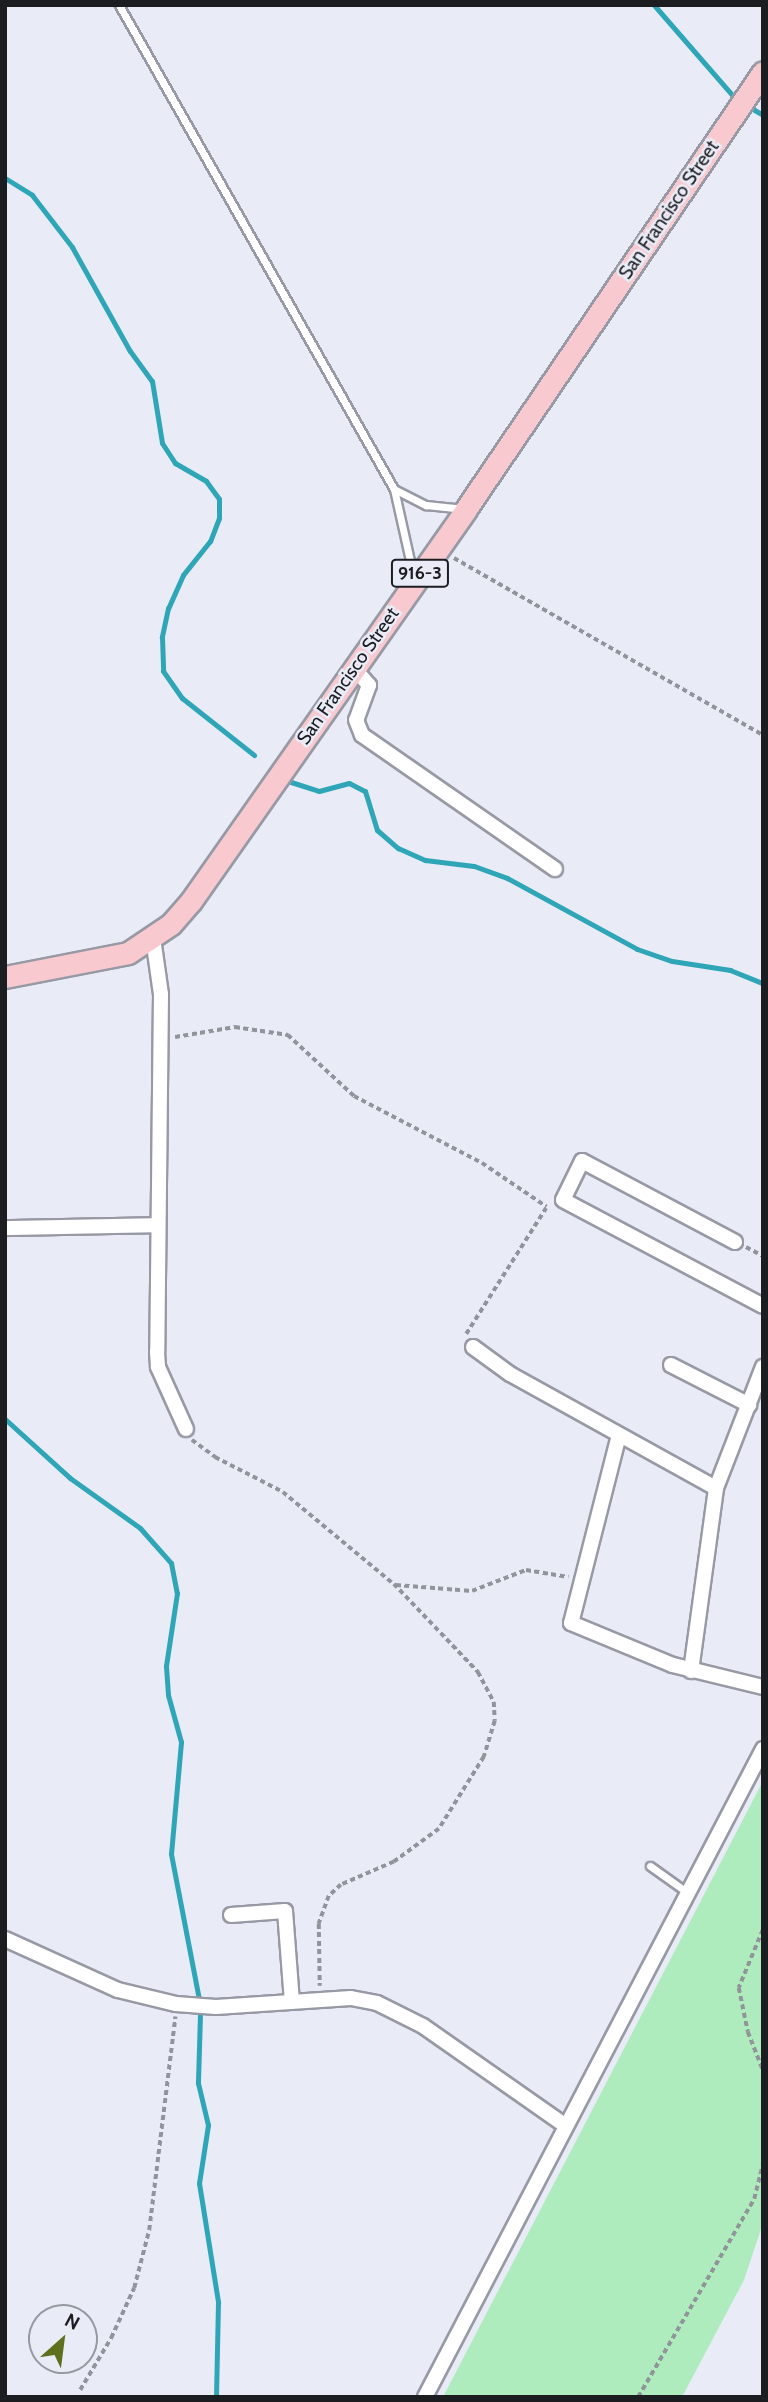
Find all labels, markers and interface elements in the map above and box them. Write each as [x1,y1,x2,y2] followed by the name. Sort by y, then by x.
[614,136,724,284] street label: San Francisco Street
[390,558,450,588] road number: 916-3
[292,603,404,749] street label: San Francisco Street
[28,2304,98,2374] north arrow
[61,2308,83,2335] text: N

